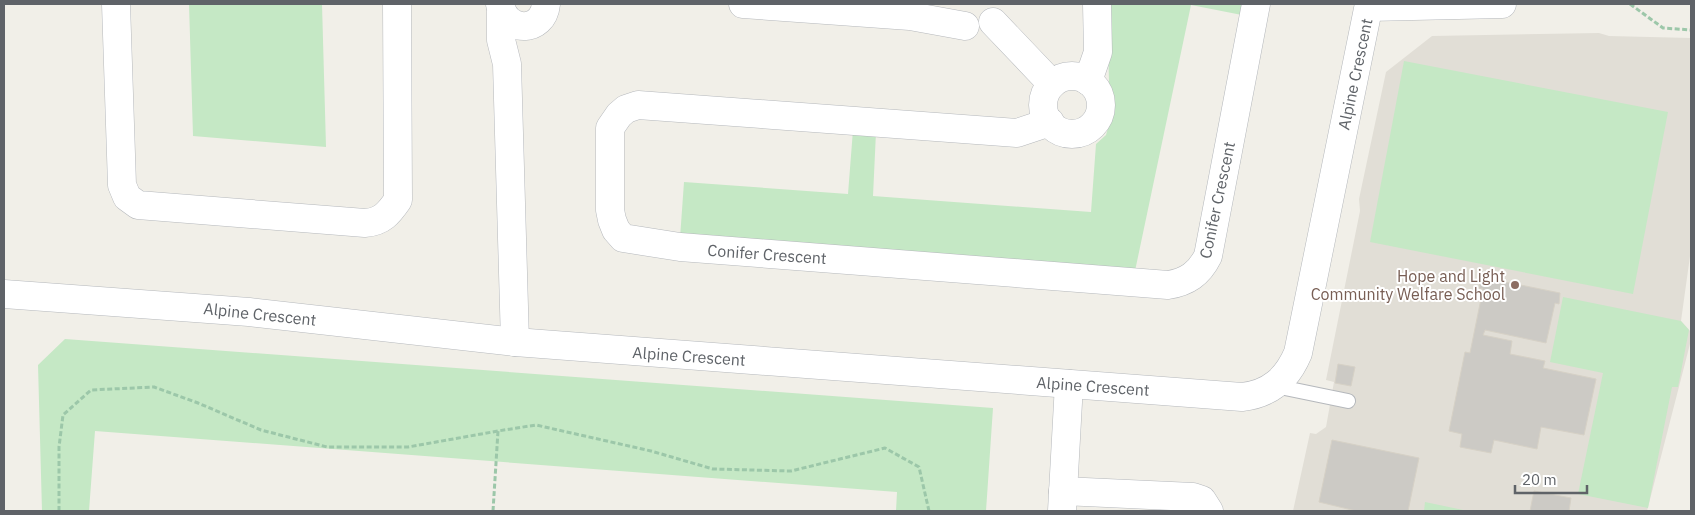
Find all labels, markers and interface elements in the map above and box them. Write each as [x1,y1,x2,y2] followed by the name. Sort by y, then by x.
[1333,17,1377,131] street label: Alpine Crescent
[1195,140,1239,260] street label: Conifer Crescent
[707,240,827,268] street label: Conifer Crescent
[1311,266,1505,304] place label: Hope and Light Community Welfare School
[1509,279,1521,291] marker: Hope and Light Community Welfare School
[203,298,317,330] street label: Alpine Crescent
[632,342,746,370] street label: Alpine Crescent
[1036,372,1150,400] street label: Alpine Crescent
[1515,462,1588,494] scale bar
[1522,470,1557,489] text: 20 m

